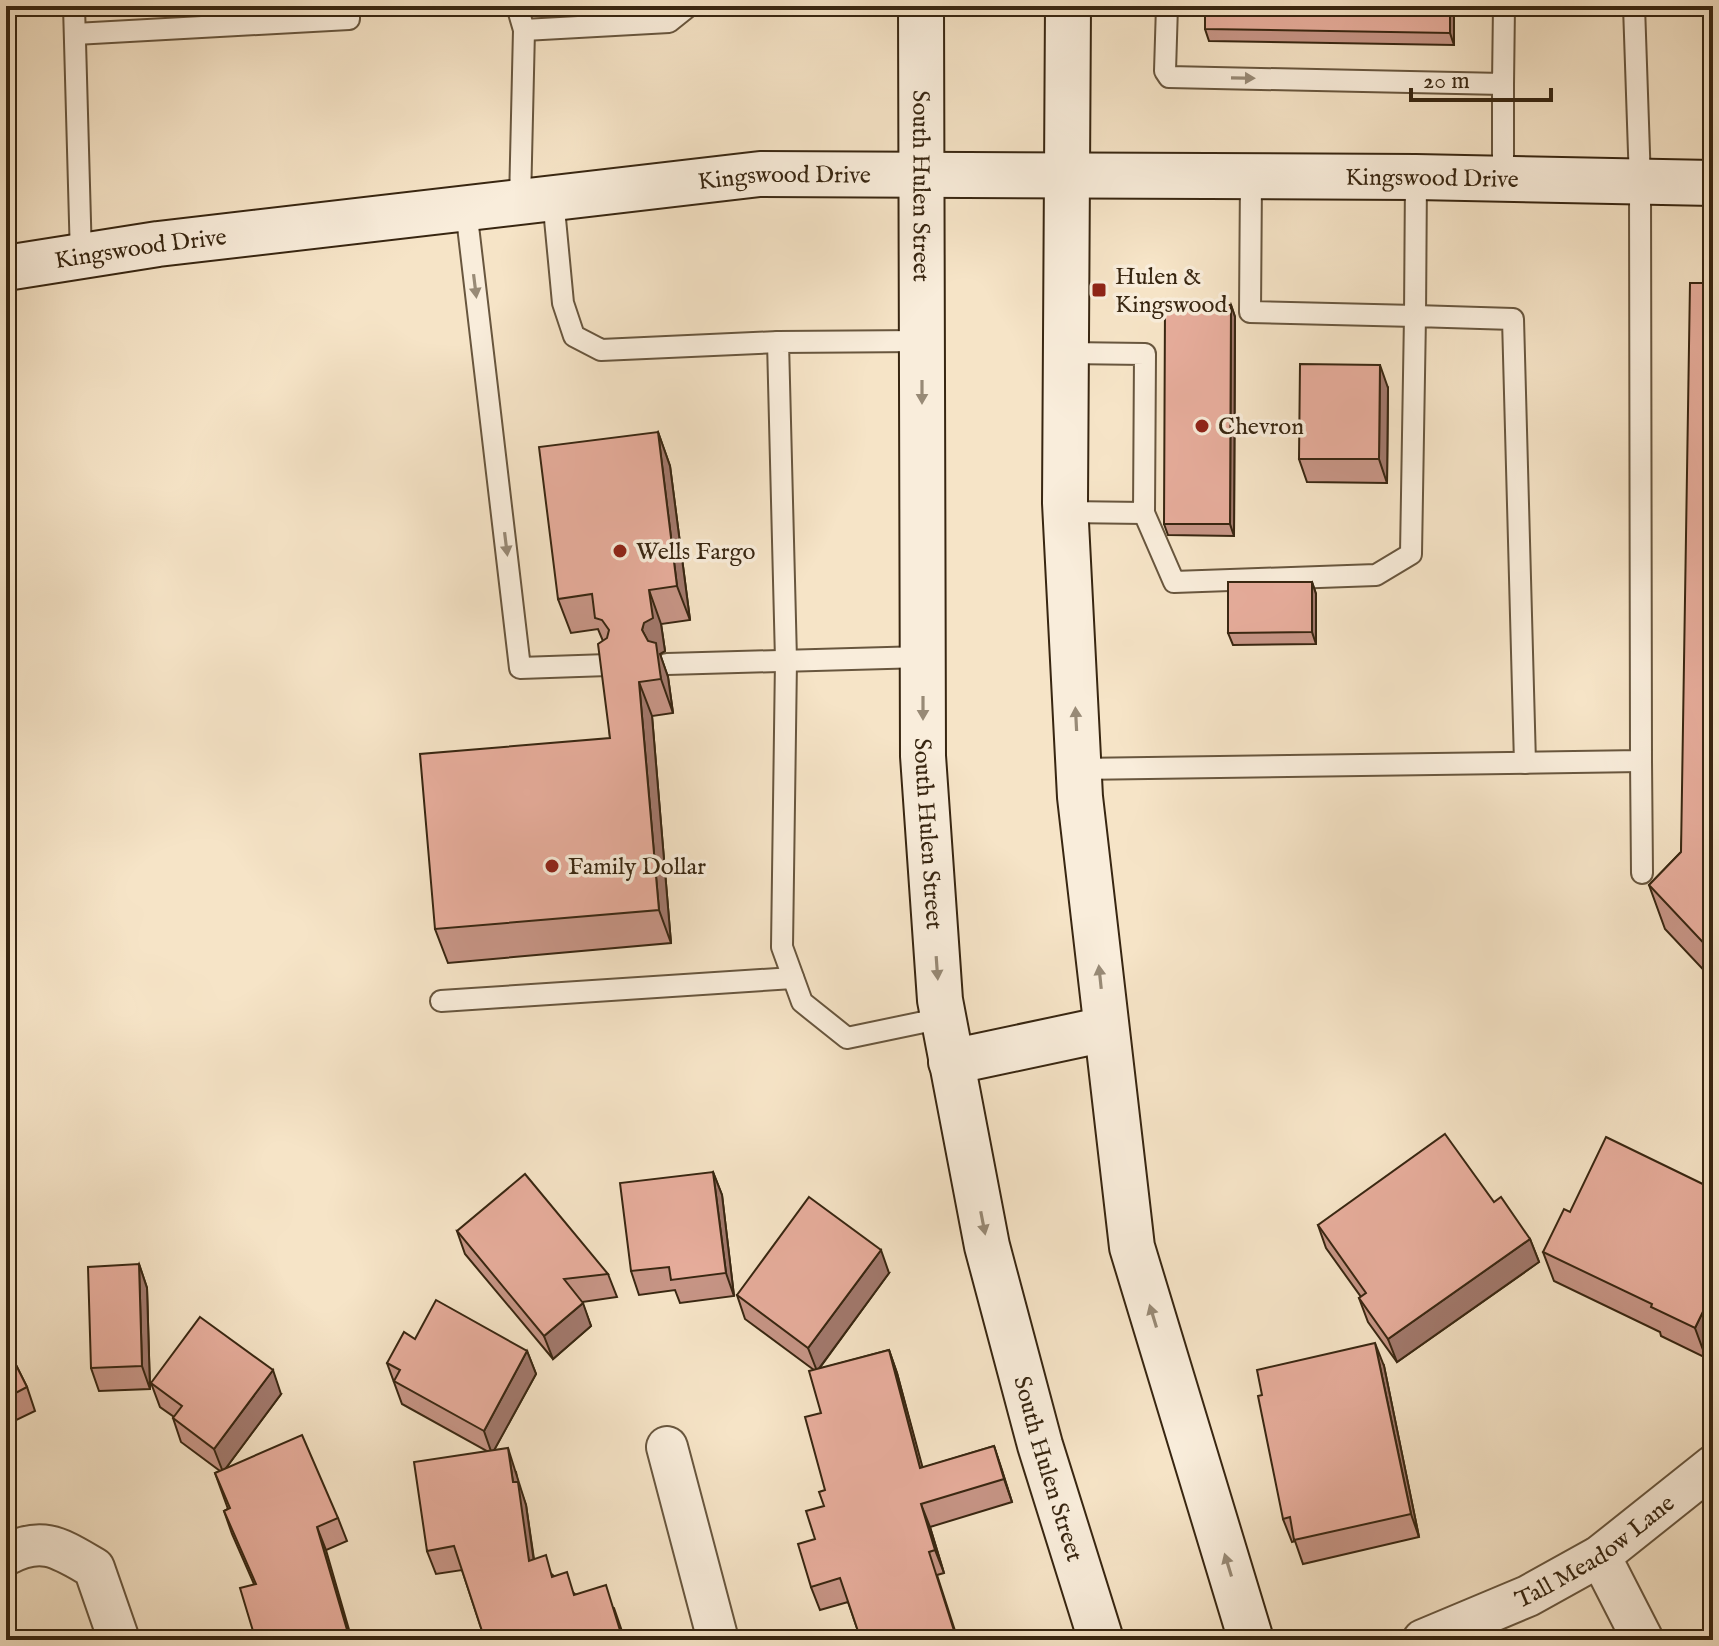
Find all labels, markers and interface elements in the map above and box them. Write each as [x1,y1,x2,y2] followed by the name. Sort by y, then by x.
[1411,52,1551,102] scale bar
[1423,66,1470,97] text: 20 m
[1231,72,1256,84] one-way arrow
[904,90,936,282] street label: South Hulen Street
[696,160,871,198] street label: Kingswood Drive
[1345,163,1519,196] street label: Kingswood Drive
[52,222,228,277] street label: Kingswood Drive
[1115,262,1227,321] place label: Hulen & Kingswood
[469,274,482,299] one-way arrow
[1090,281,1108,299] marker: Hulen & Kingswood
[916,380,928,405] one-way arrow
[1218,412,1304,443] place label: Chevron
[1193,417,1211,435] marker: Chevron
[499,532,512,557] one-way arrow
[636,537,756,568] place label: Wells Fargo
[611,542,629,560] marker: Wells Fargo
[917,696,929,721] one-way arrow
[1069,706,1082,731] one-way arrow
[906,738,949,931] street label: South Hulen Street
[568,852,706,883] place label: Family Dollar
[543,857,561,875] marker: Family Dollar
[931,955,944,980] one-way arrow
[1093,965,1106,990] one-way arrow
[977,1211,990,1236] one-way arrow
[1146,1304,1159,1328] one-way arrow
[1005,1373,1089,1565] street label: South Hulen Street
[1511,1488,1682,1617] street label: Tall Meadow Lane
[1221,1553,1234,1577] one-way arrow

